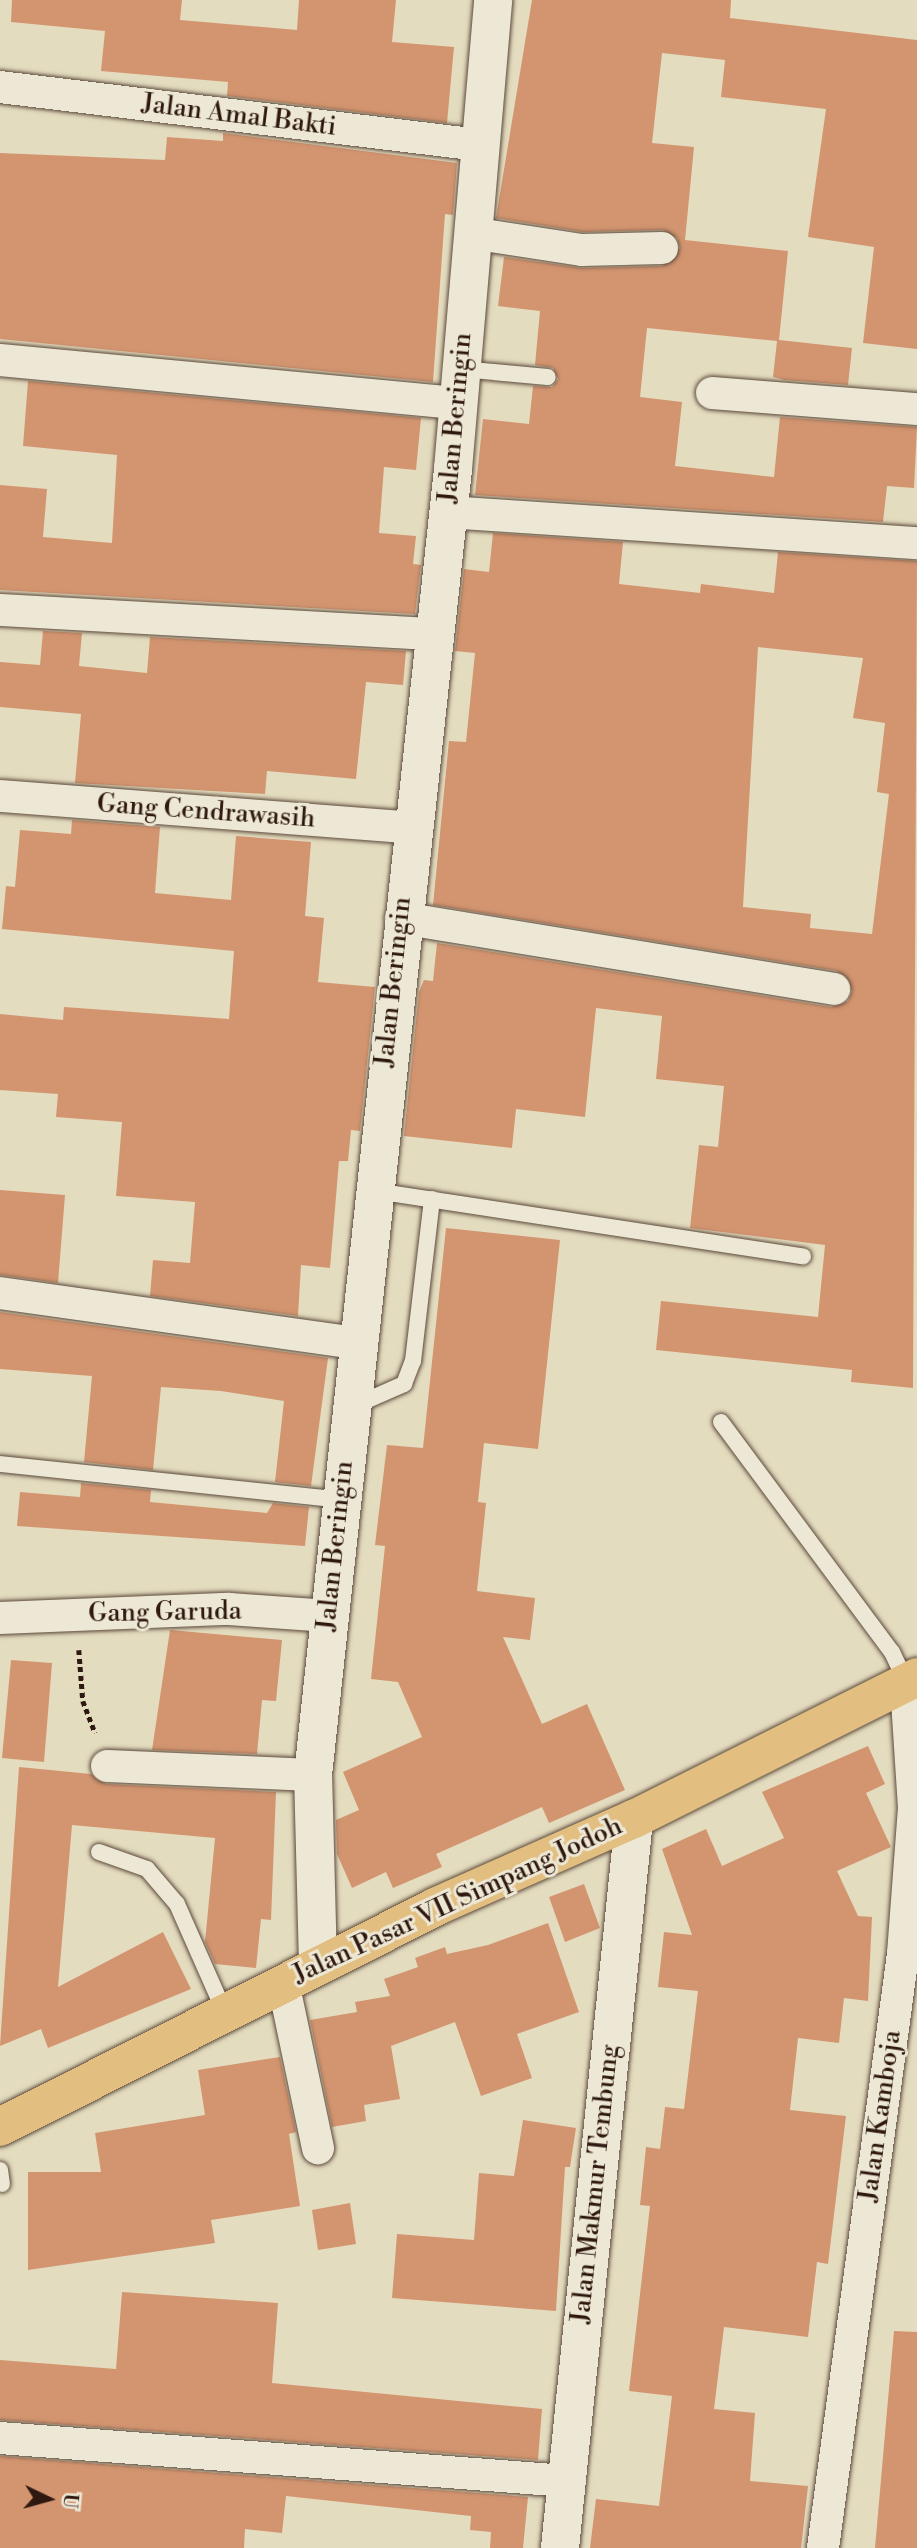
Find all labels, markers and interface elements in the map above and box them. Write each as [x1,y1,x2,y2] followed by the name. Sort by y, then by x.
[140,89,338,143] street label: Jalan Amal Bakti
[433,332,479,504] street label: Jalan Beringin
[96,789,316,835] street label: Gang Cendrawasih
[370,896,418,1068] street label: Jalan Beringin
[312,1460,360,1632] street label: Jalan Beringin
[88,1596,242,1630] street label: Gang Garuda
[288,1811,628,1991] street label: Jalan Pasar VII Simpang Jodoh
[854,2028,908,2204] street label: Jalan Kamboja
[566,2043,626,2325] street label: Jalan Makmur Tembung
[14,2464,84,2534] north arrow
[57,2492,83,2509] text: U

